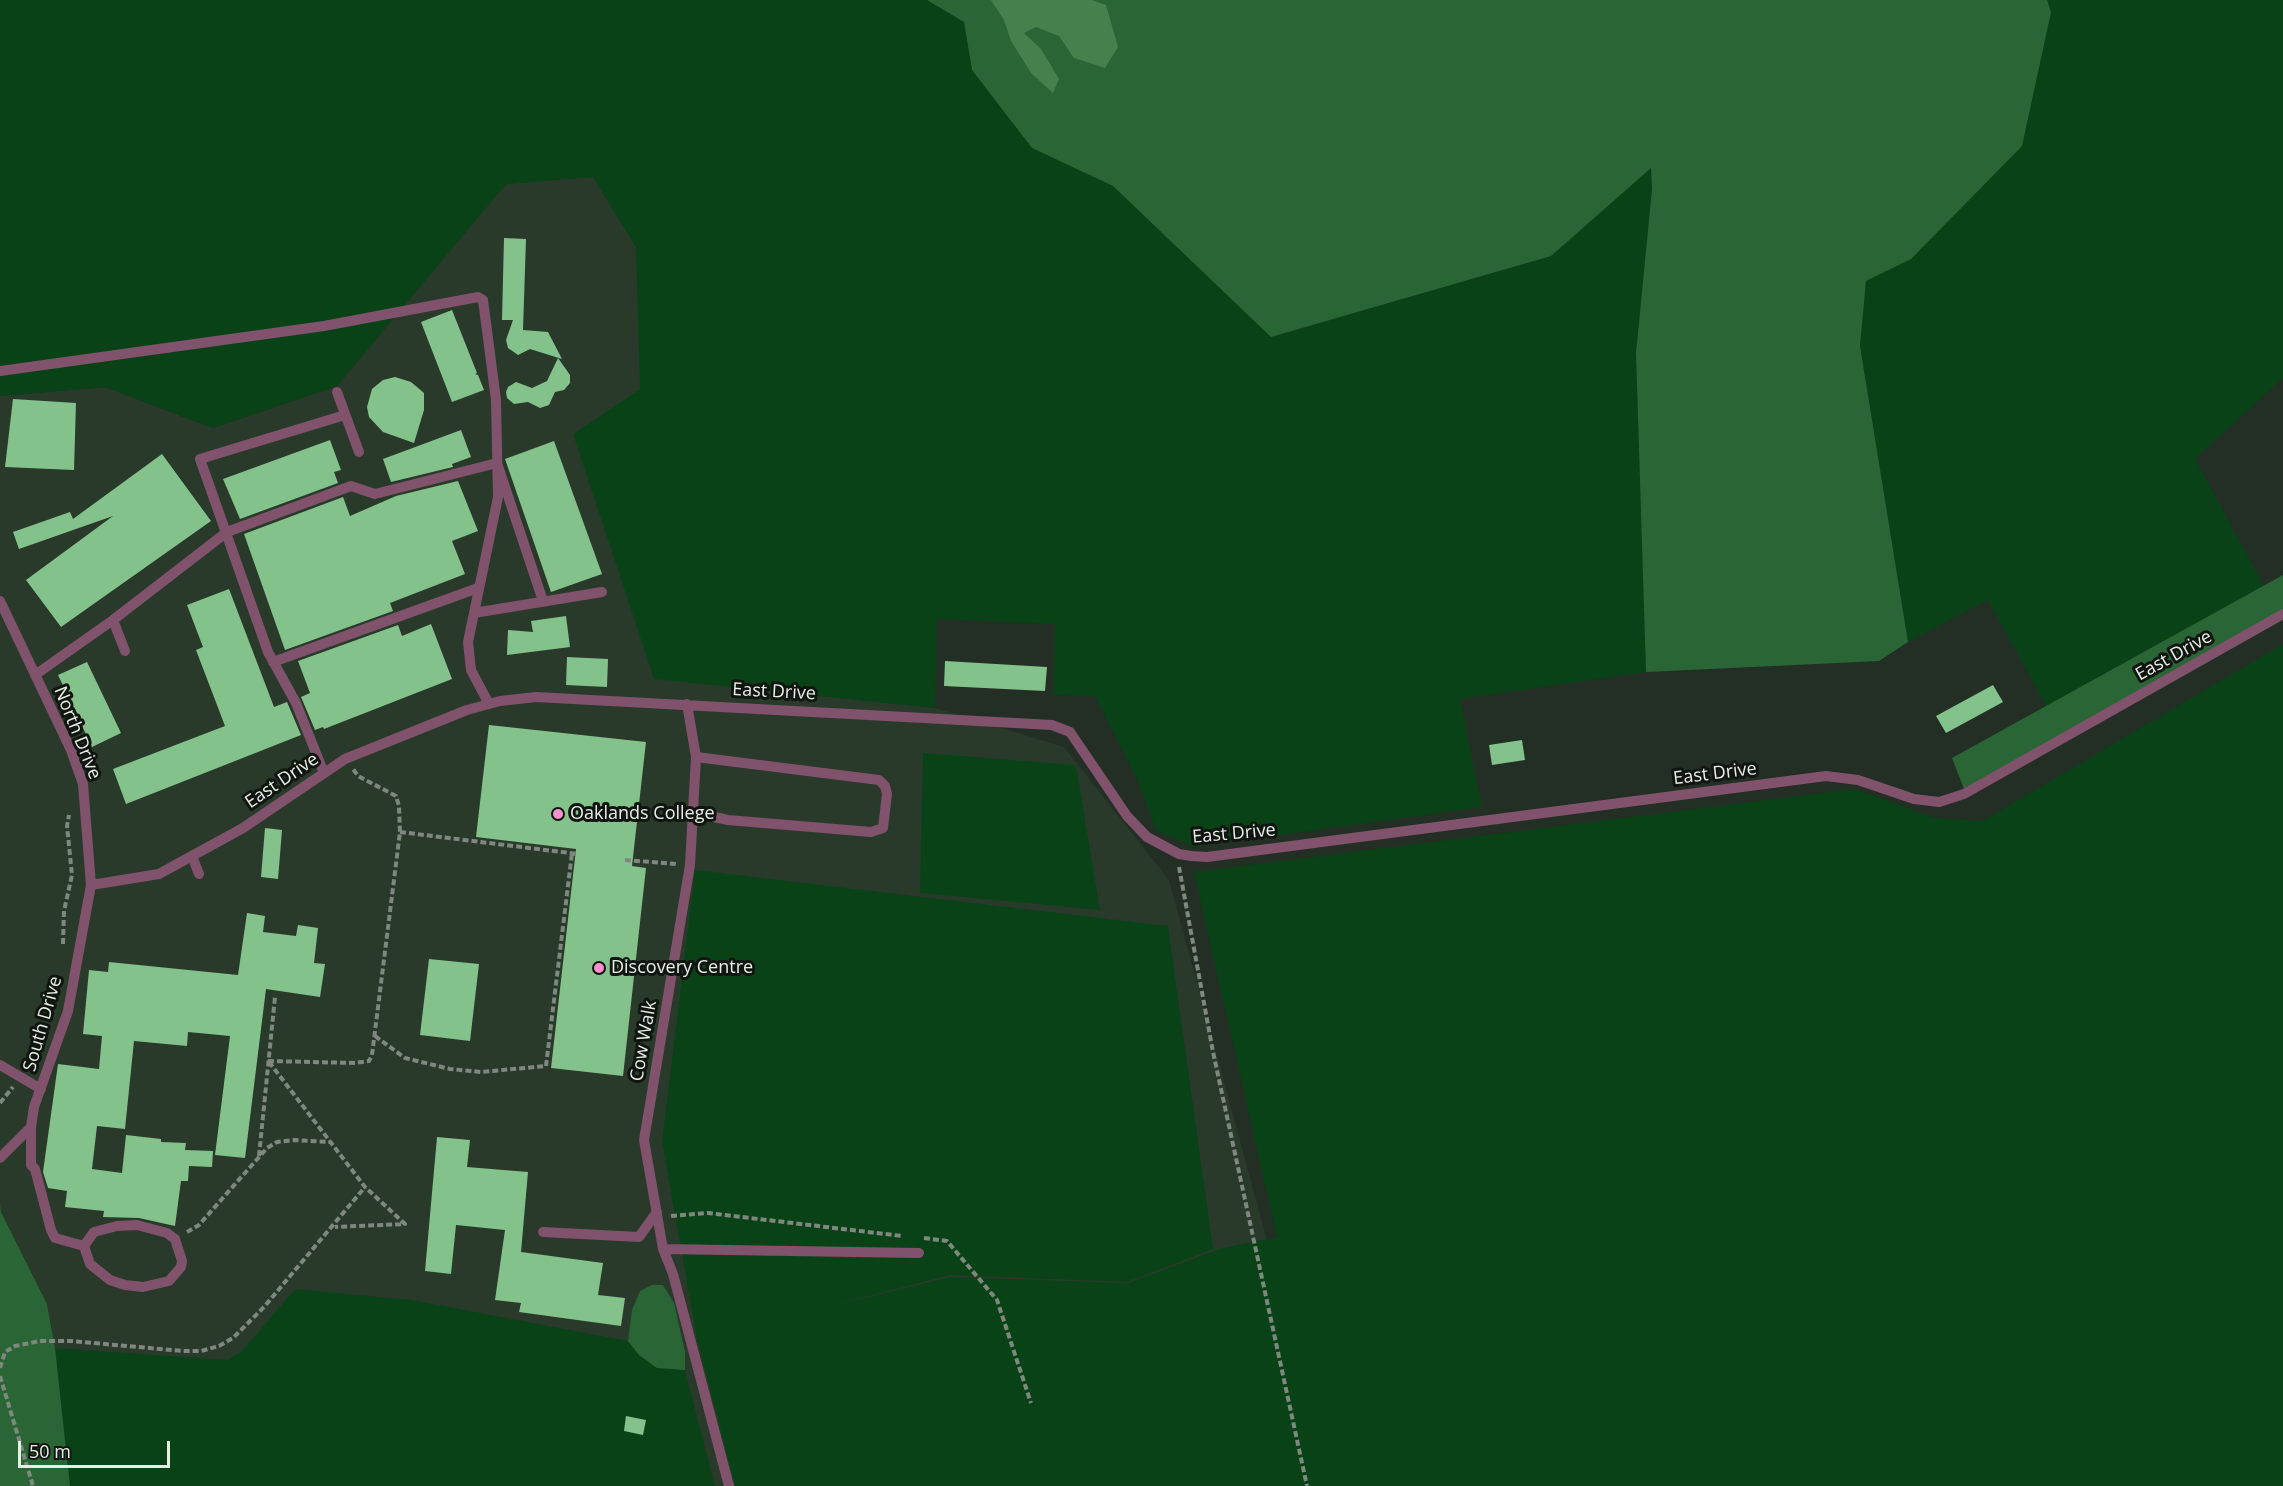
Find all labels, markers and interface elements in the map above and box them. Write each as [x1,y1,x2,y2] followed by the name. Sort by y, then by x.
[2132,626,2216,686] street label: East Drive
[732,679,816,705] street label: East Drive
[49,684,105,782] street label: North Drive
[241,749,323,813] street label: East Drive
[1672,758,1758,790] street label: East Drive
[570,803,715,825] place label: Oaklands College
[551,807,565,821] marker: Oaklands College
[1191,820,1277,848] street label: East Drive
[611,957,753,979] place label: Discovery Centre
[592,961,606,975] marker: Discovery Centre
[19,974,67,1074] street label: South Drive
[626,999,662,1083] street label: Cow Walk
[21,1429,172,1467] scale bar
[29,1439,71,1463] text: 50 m

